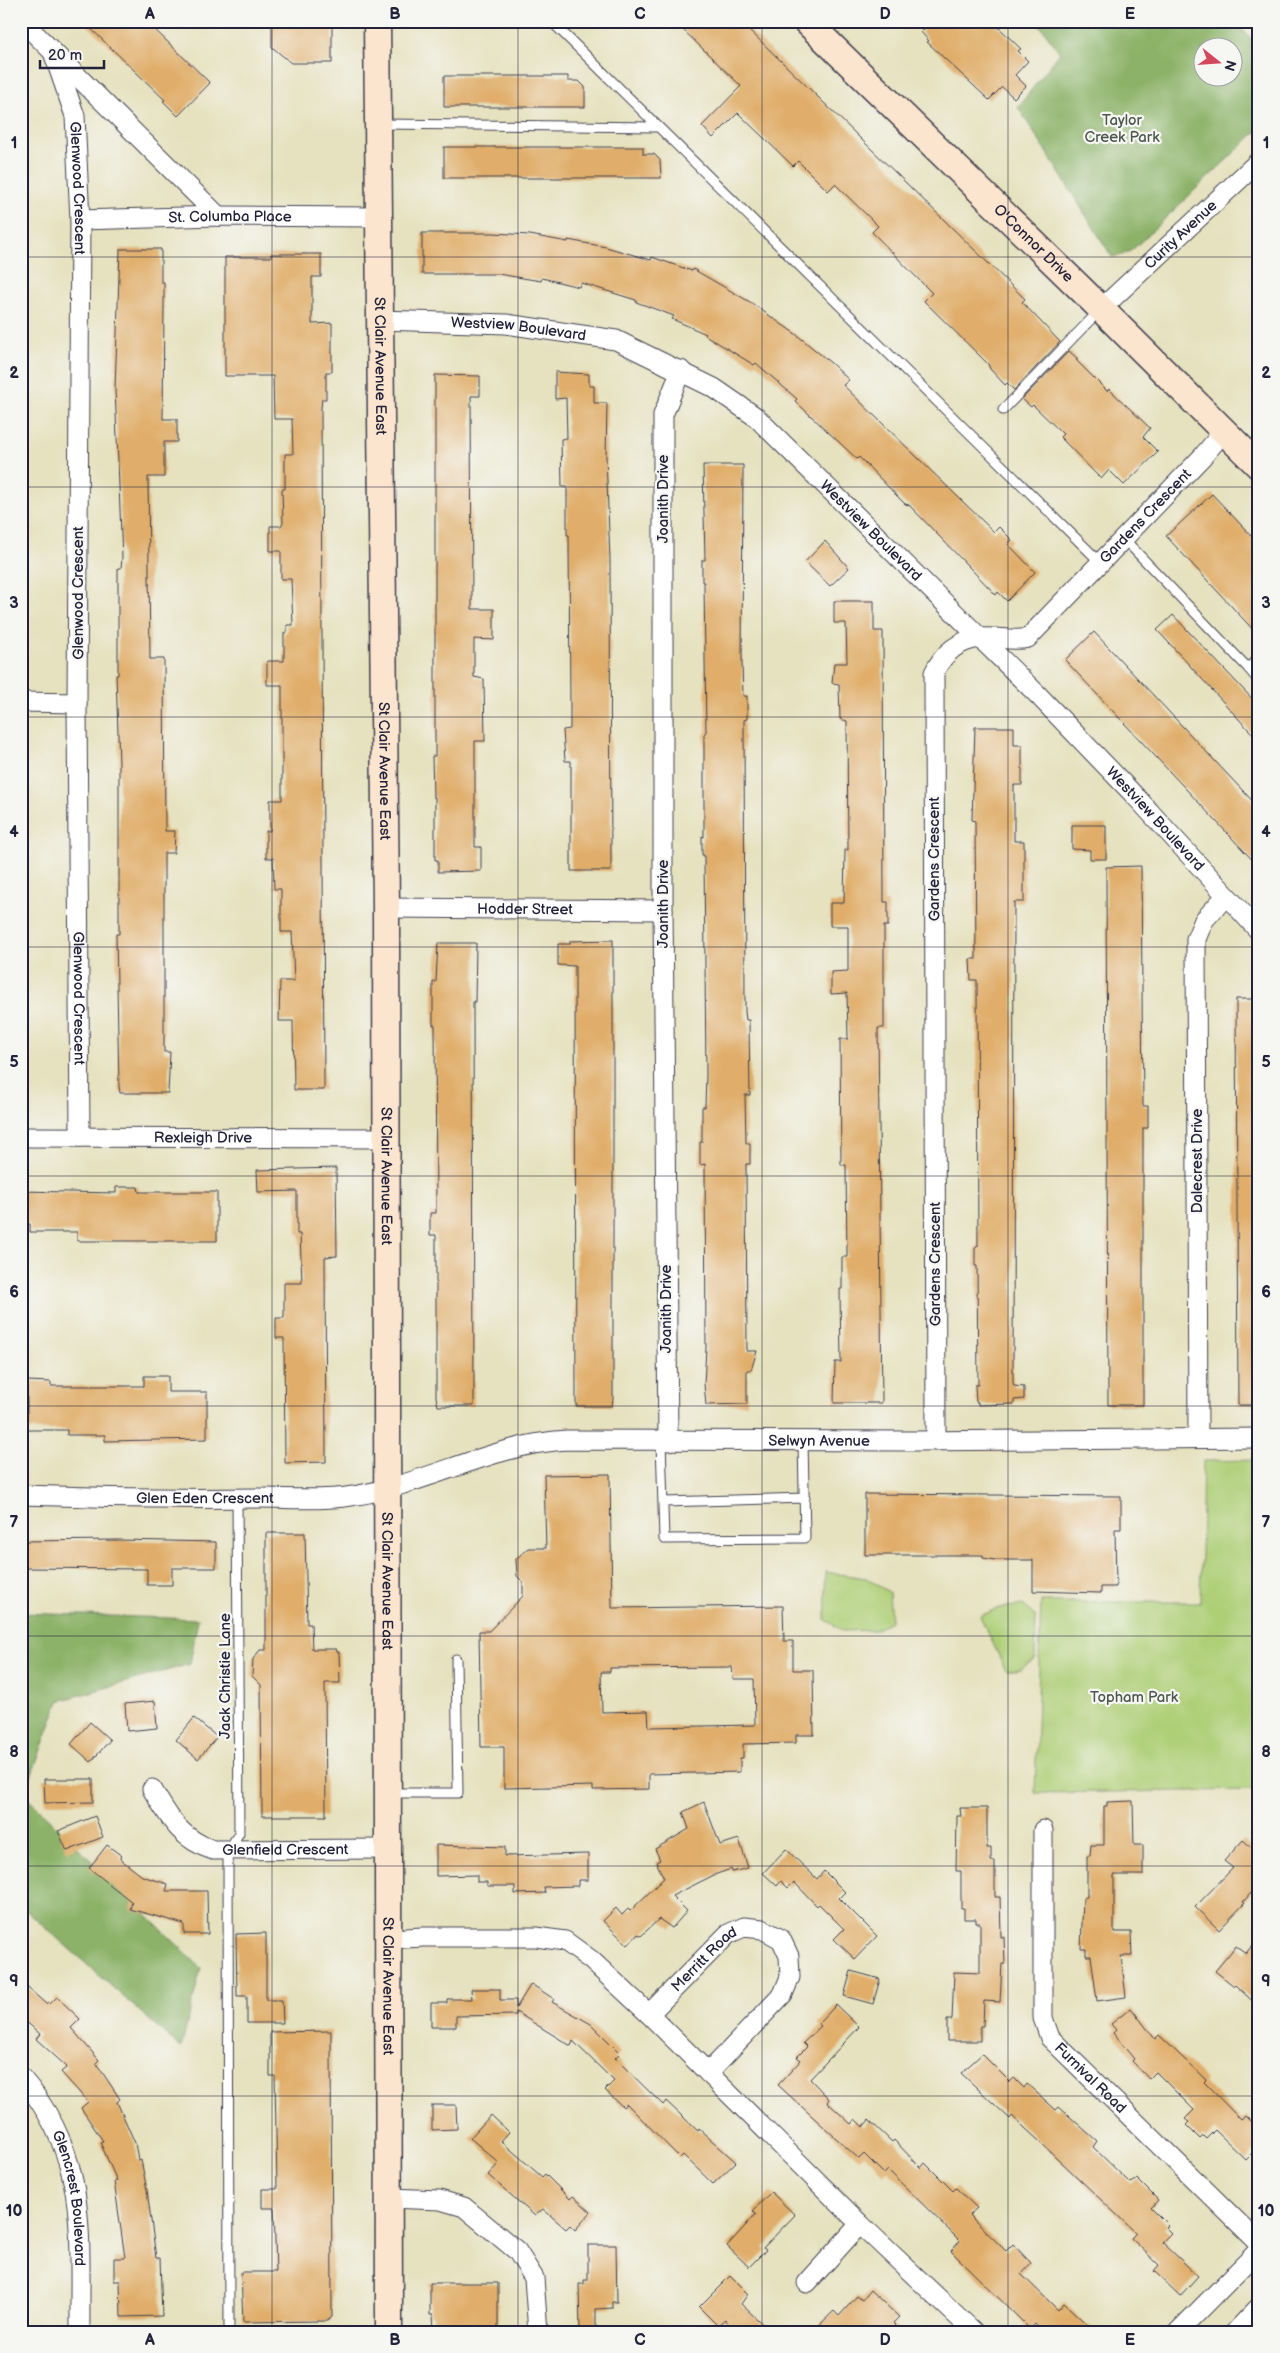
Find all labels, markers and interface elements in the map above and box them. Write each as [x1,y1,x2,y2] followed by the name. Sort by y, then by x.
[144,5,155,24] text: A
[389,5,401,24] text: B
[634,5,646,24] text: C
[879,5,891,24] text: D
[1125,5,1135,24] text: E
[40,38,104,70] scale bar
[1192,38,1242,88] north arrow
[48,46,82,65] text: 20 m
[1220,58,1240,73] text: N
[1084,111,1160,147] park label: Taylor Creek Park
[66,121,90,255] street label: Glenwood Crescent
[11,134,17,153] text: 1
[1263,134,1269,153] text: 1
[1140,196,1221,273] street label: Curity Avenue
[990,200,1078,286] street label: O'Connor Drive
[168,206,292,227] street label: St. Columba Place
[370,297,391,435] street label: St Clair Avenue East
[451,313,587,345] street label: Westview Boulevard
[9,364,19,383] text: 2
[1261,364,1271,383] text: 2
[654,455,673,543] street label: Joanith Drive
[1095,464,1196,567] street label: Gardens Crescent
[816,476,926,585] street label: Westview Boulevard
[69,526,88,660] street label: Glenwood Crescent
[9,594,19,613] text: 3
[1261,594,1271,613] text: 3
[374,702,395,840] street label: St Clair Avenue East
[1102,762,1209,875] street label: Westview Boulevard
[925,796,944,921] street label: Gardens Crescent
[9,823,19,842] text: 4
[1261,823,1271,842] text: 4
[654,860,673,948] street label: Joanith Drive
[477,899,573,919] street label: Hodder Street
[69,931,89,1065] street label: Glenwood Crescent
[9,1053,19,1072] text: 5
[1261,1053,1271,1072] text: 5
[377,1107,396,1245] street label: St Clair Avenue East
[1188,1109,1207,1213] street label: Dalecrest Drive
[154,1128,252,1147] street label: Rexleigh Drive
[926,1201,945,1326] street label: Gardens Crescent
[657,1265,676,1353] street label: Joanith Drive
[9,1283,19,1302] text: 6
[1261,1283,1271,1302] text: 6
[768,1431,870,1450] street label: Selwyn Avenue
[136,1488,274,1508] street label: Glen Eden Crescent
[378,1512,397,1650] street label: St Clair Avenue East
[10,1513,19,1532] text: 7
[1262,1513,1271,1532] text: 7
[216,1613,235,1739] street label: Jack Christie Lane
[1090,1688,1179,1707] park label: Topham Park
[9,1743,19,1762] text: 8
[1261,1743,1271,1762] text: 8
[222,1840,349,1859] street label: Glenfield Crescent
[379,1917,398,2055] street label: St Clair Avenue East
[667,1922,740,1996] street label: Merritt Road
[9,1972,19,1991] text: 9
[1261,1972,1271,1991] text: 9
[1051,2038,1131,2117] street label: Furnival Road
[48,2127,90,2266] street label: Glencrest Boulevard
[6,2202,22,2221] text: 10
[1258,2202,1274,2221] text: 10
[144,2331,155,2350] text: A
[389,2331,401,2350] text: B
[634,2331,646,2350] text: C
[879,2331,891,2350] text: D
[1125,2331,1135,2350] text: E

